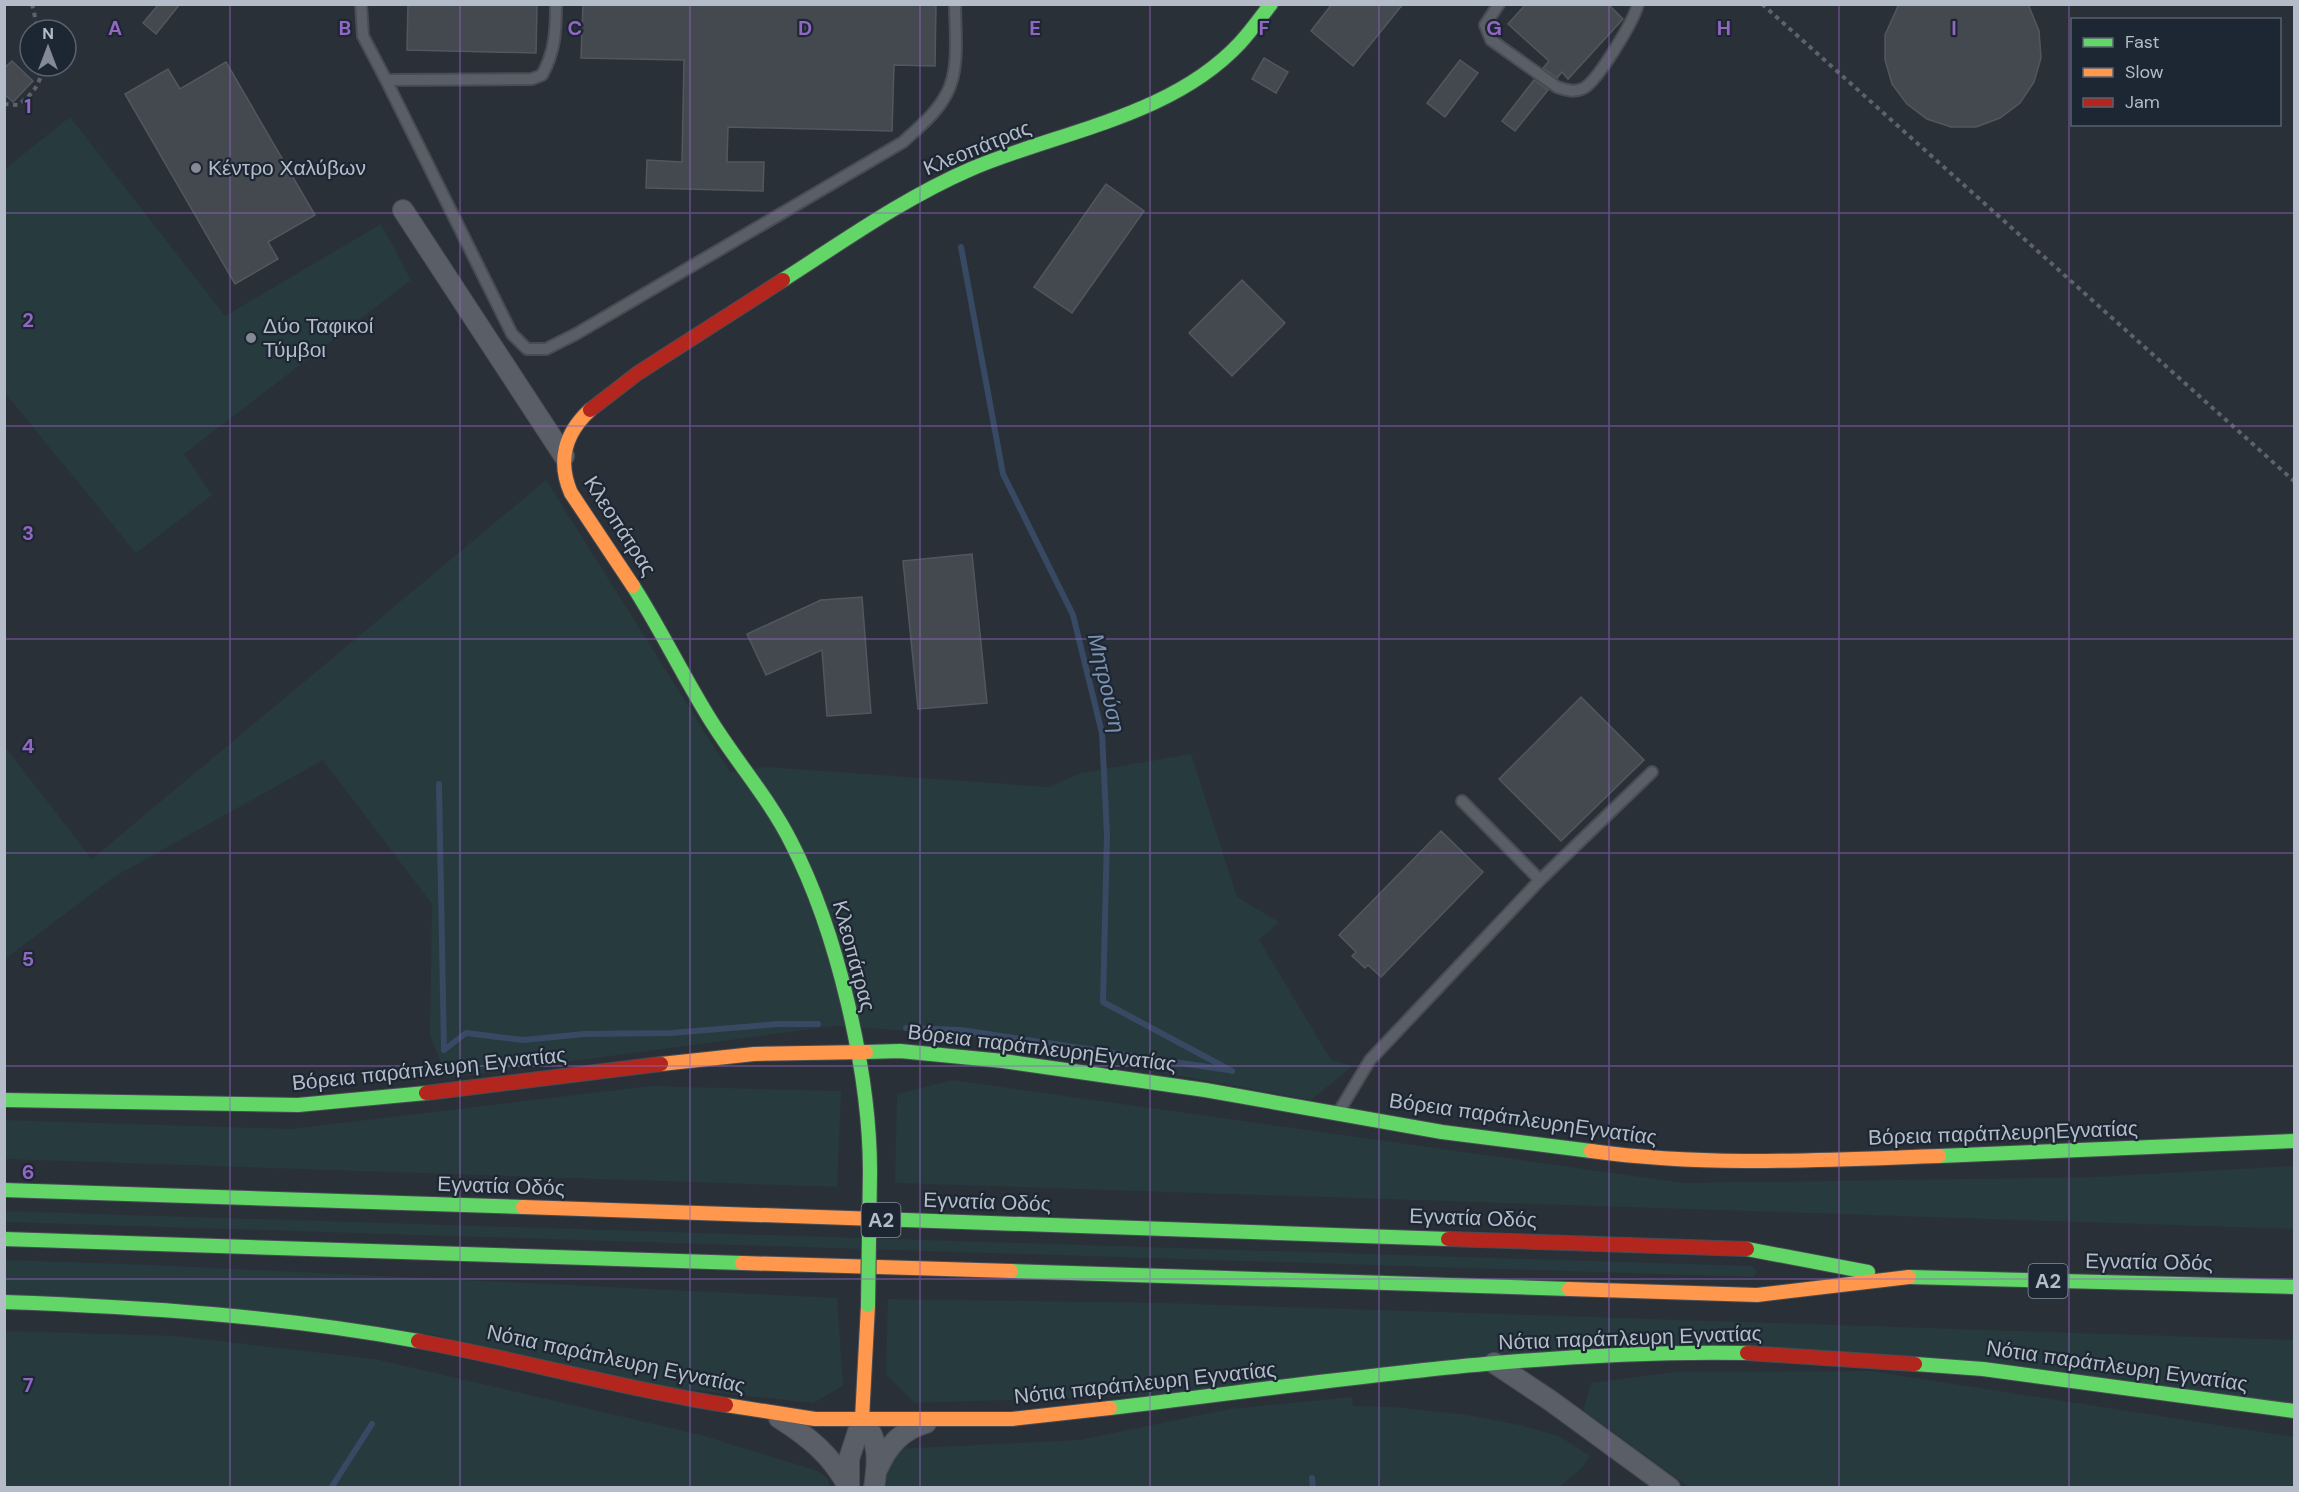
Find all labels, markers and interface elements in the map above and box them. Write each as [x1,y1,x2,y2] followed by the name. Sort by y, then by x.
[108,15,122,41] text: A
[339,15,351,41] text: B
[568,15,582,41] text: C
[798,15,812,41] text: D
[1029,15,1041,41] text: E
[1258,15,1270,41] text: F
[1486,15,1502,41] text: G
[1717,15,1731,41] text: H
[1951,15,1957,41] text: I
[18,18,78,78] north arrow
[2071,18,2281,126] legend
[42,23,54,44] text: N
[2125,30,2160,54] text: Fast
[2125,60,2164,84] text: Slow
[2125,90,2160,114] text: Jam
[24,93,32,119] text: 1
[919,114,1035,182] street label: Κλεοπάτρας
[208,154,366,182] place label: Κέντρο Χαλύβων
[189,161,203,175] marker: Κέντρο Χαλύβων
[22,307,34,333] text: 2
[263,312,374,364] place label: Δύο Ταφικοί Τύμβοι
[244,331,258,345] marker: Δύο Ταφικοί Τύμβοι
[577,471,663,581] street label: Κλεοπάτρας
[22,520,34,546] text: 3
[1081,631,1132,736] water label: Μητρούση
[22,733,35,759] text: 4
[826,897,882,1015] street label: Κλεοπάτρας
[22,946,34,972] text: 5
[906,1018,1178,1078] street label: Βόρεια παράπλευρηΕγνατίας
[290,1041,568,1097] street label: Βόρεια παράπλευρη Εγνατίας
[1387,1086,1659,1152] street label: Βόρεια παράπλευρηΕγνατίας
[1868,1114,2138,1152] street label: Βόρεια παράπλευρηΕγνατίας
[22,1159,34,1185] text: 6
[437,1170,565,1202] street label: Εγνατία Οδός
[923,1186,1051,1218] street label: Εγνατία Οδός
[1409,1202,1537,1234] street label: Εγνατία Οδός
[862,1203,900,1237] road number: Α2
[2085,1247,2213,1277] street label: Εγνατία Οδός
[2028,1264,2068,1298] road number: Α2
[484,1318,748,1400] street label: Νότια παράπλευρη Εγνατίας
[1498,1319,1762,1357] street label: Νότια παράπλευρη Εγνατίας
[1985,1334,2249,1398] street label: Νότια παράπλευρη Εγνατίας
[1012,1355,1278,1411] street label: Νότια παράπλευρη Εγνατίας
[23,1372,34,1398] text: 7

